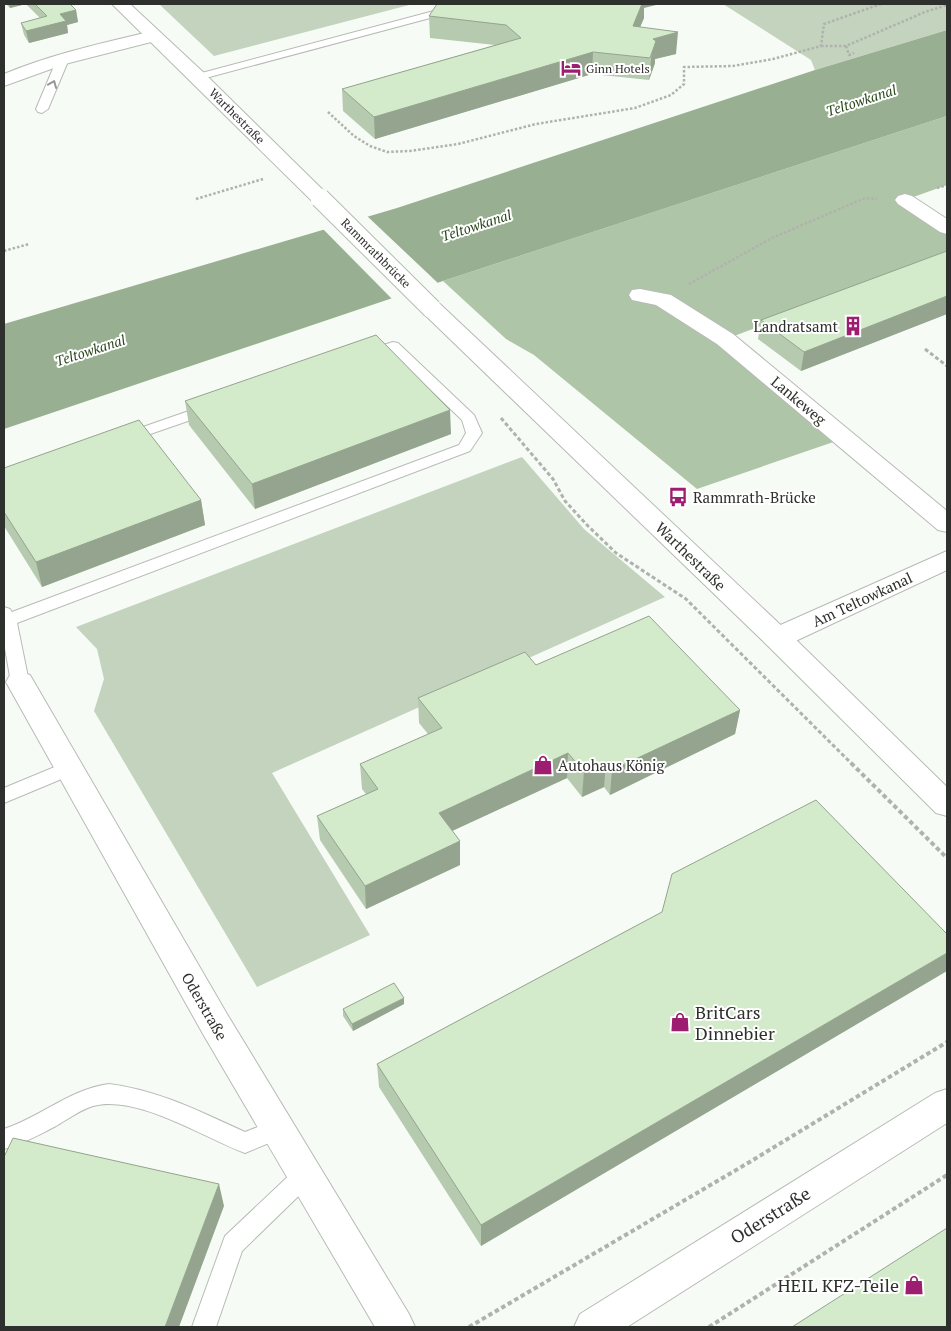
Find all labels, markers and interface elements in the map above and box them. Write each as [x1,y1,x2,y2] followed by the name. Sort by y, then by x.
[560,57,582,79] hotel icon: Ginn Hotels
[586,61,650,76] place label: Ginn Hotels
[46,80,57,89] one-way arrow
[823,80,899,120] water label: Teltowkanal
[206,85,268,147] street label: Warthestraße
[438,205,514,245] water label: Teltowkanal
[338,215,414,291] street label: Rammrathbrücke
[842,315,864,337] building icon: Landratsamt
[753,316,838,336] place label: Landratsamt
[52,330,128,370] water label: Teltowkanal
[767,371,832,430] street label: Lankeweg
[667,486,689,508] bus stop icon: Rammrath-Brücke
[693,487,816,507] place label: Rammrath-Brücke
[651,517,731,595] street label: Warthestraße
[809,567,915,631] street label: Am Teltowkanal
[532,754,554,776] shop icon: Autohaus König
[558,755,666,775] place label: Autohaus König
[178,968,232,1044] street label: Oderstraße
[695,1000,775,1045] place label: BritCars Dinnebier
[669,1011,691,1033] shop icon: BritCars Dinnebier
[725,1181,815,1249] street label: Oderstraße
[778,1273,899,1297] place label: HEIL KFZ-Teile
[903,1274,925,1296] shop icon: HEIL KFZ-Teile

